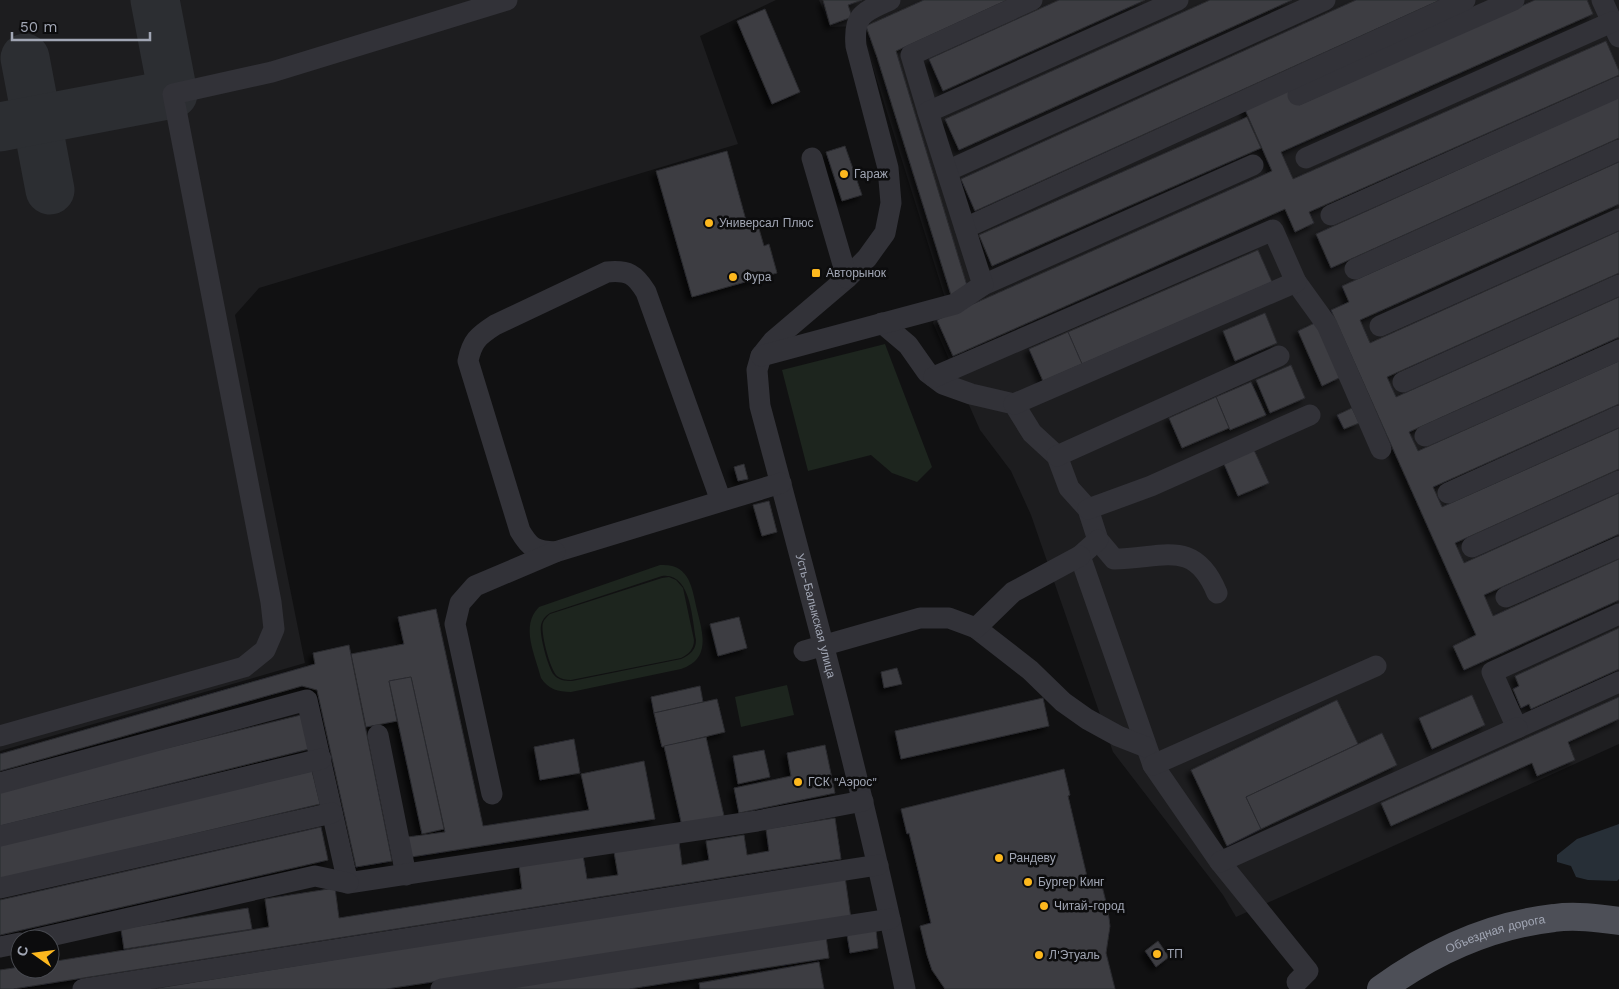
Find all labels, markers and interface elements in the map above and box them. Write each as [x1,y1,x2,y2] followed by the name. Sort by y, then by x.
[12,10,150,42] scale bar
[20,18,57,36] text: 50 m
[854,167,888,181] place label: Гараж
[838,168,850,180] marker: Гараж
[719,216,813,230] place label: Универсал Плюс
[703,217,715,229] marker: Универсал Плюс
[826,266,887,280] place label: Авторынок
[810,267,822,279] marker: Авторынок
[743,270,772,284] place label: Фура
[727,271,739,283] marker: Фура
[793,552,839,680] street label: Усть-Балыкская улица
[808,775,877,789] place label: ГСК "Аэрос"
[792,776,804,788] marker: ГСК "Аэрос"
[1009,851,1056,865] place label: Рандеву
[993,852,1005,864] marker: Рандеву
[1038,875,1105,889] place label: Бургер Кинг
[1022,876,1034,888] marker: Бургер Кинг
[1054,899,1124,913] place label: Читай-город
[1038,900,1050,912] marker: Читай-город
[1443,912,1546,956] street label: Объездная дорога
[10,929,60,979] north arrow
[13,944,31,958] text: С
[1167,947,1183,961] place label: ТП
[1049,948,1100,962] place label: Л'Этуаль
[1151,948,1163,960] marker: ТП
[1033,949,1045,961] marker: Л'Этуаль

